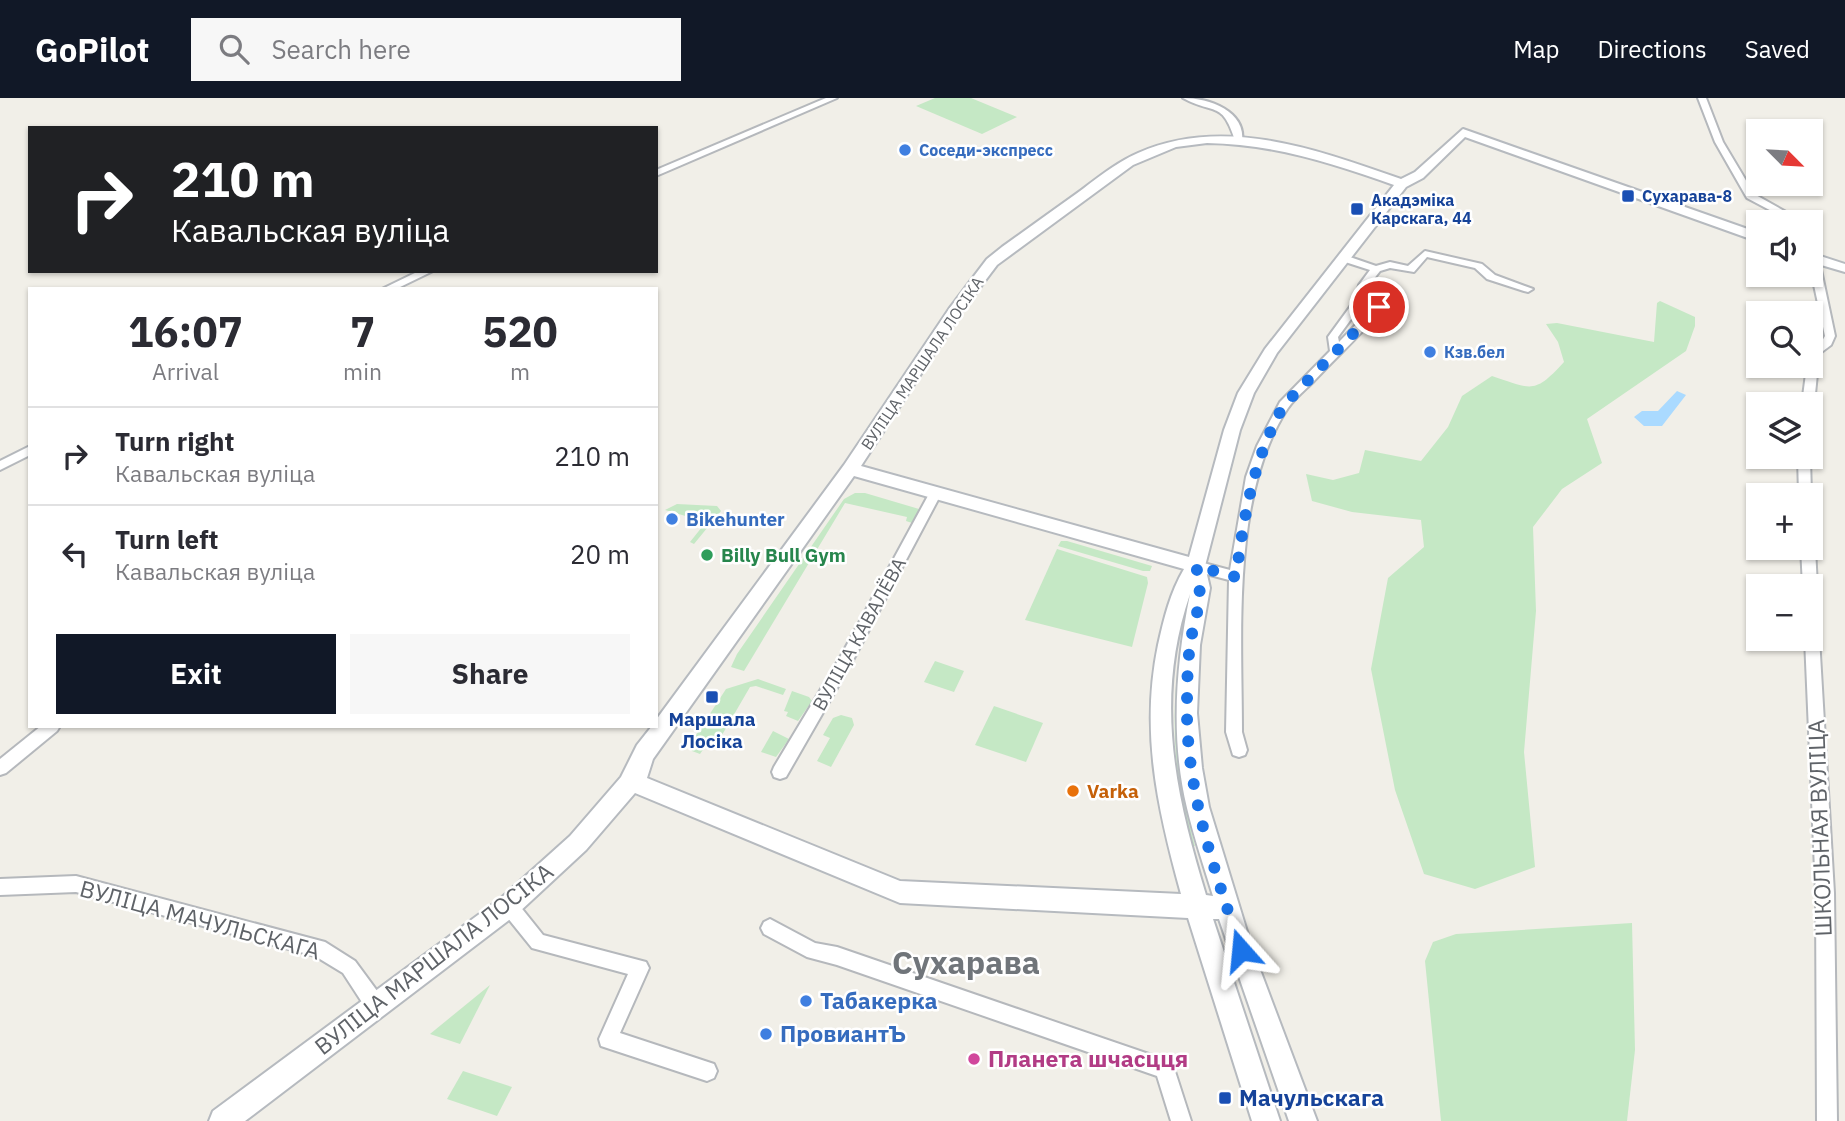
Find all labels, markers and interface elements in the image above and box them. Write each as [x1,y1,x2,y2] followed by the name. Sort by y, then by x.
[191,18,681,81] search box
[35,28,149,71] text: GoPilot
[215,30,253,68] icon: search
[271,32,411,66] text: Search here
[1513,33,1559,65] text: Map
[1597,33,1707,65] text: Directions
[1745,33,1810,65] text: Saved
[1746,119,1824,196] north arrow
[1746,119,1823,651] map controls
[919,140,1053,160] place label: Соседи-экспресс
[897,142,913,158] marker: Соседи-экспресс
[171,147,315,210] text: 210 m
[56,154,147,245] icon: right
[1642,186,1732,206] place label: Сухарава-8
[1620,188,1636,204] marker: Сухарава-8
[1371,190,1472,228] place label: Акадэміка Карскага, 44
[1349,201,1365,217] marker: Акадэміка Карскага, 44
[171,209,450,251] text: Кавальская вуліца
[1746,210,1823,287] button: sound
[856,272,988,454] street label: ВУЛІЦА МАРШАЛА ЛОСІКА
[1349,277,1409,337] pin
[1360,288,1398,326] icon: arrive
[1746,301,1823,378] button: search
[128,304,243,359] text: 16:07
[350,304,375,359] text: 7
[482,304,558,359] text: 520
[1444,342,1505,362] place label: Кзв.бел
[1422,344,1438,360] marker: Кзв.бел
[152,356,219,386] text: Arrival
[343,356,382,386] text: min
[510,356,530,386] text: m
[1746,392,1823,469] button: layers
[115,424,234,458] text: Turn right
[56,437,94,475] icon: right
[554,439,630,473] text: 210 m
[115,458,315,488] text: Кавальская вуліца
[1746,483,1823,560] button: +
[686,507,785,531] place label: Bikehunter
[664,511,680,527] marker: Bikehunter
[115,522,218,556] text: Turn left
[56,535,94,573] icon: left
[570,537,630,571] text: 20 m
[721,543,846,567] place label: Billy Bull Gym
[699,547,715,563] marker: Billy Bull Gym
[807,553,911,715] street label: ВУЛІЦА КАВАЛЁВА
[115,556,315,586] text: Кавальская вуліца
[1746,574,1823,651] button: −
[56,634,336,714] button: Exit
[350,634,630,714] button: Share
[704,689,720,705] marker: Маршала Лосіка
[668,707,756,753] place label: Маршала Лосіка
[1800,719,1838,937] street label: ШКОЛЬНАЯ ВУЛІЦА
[1087,779,1139,803] place label: Varka
[1065,783,1081,799] marker: Varka
[308,856,559,1061] street label: ВУЛІЦА МАРШАЛА ЛОСІКА
[77,873,324,966] street label: ВУЛІЦА МАЧУЛЬСКАГА
[1204,913,1278,987] position arrow
[892,941,1040,983] district label: Сухарава
[820,985,938,1015] place label: Табакерка
[798,993,814,1009] marker: Табакерка
[780,1018,906,1048] place label: ПровиантЪ
[758,1026,774,1042] marker: ПровиантЪ
[988,1043,1188,1073] place label: Планета шчасцця
[966,1051,982,1067] marker: Планета шчасцця
[1239,1082,1384,1112] place label: Мачульскага
[1217,1090,1233,1106] marker: Мачульскага

